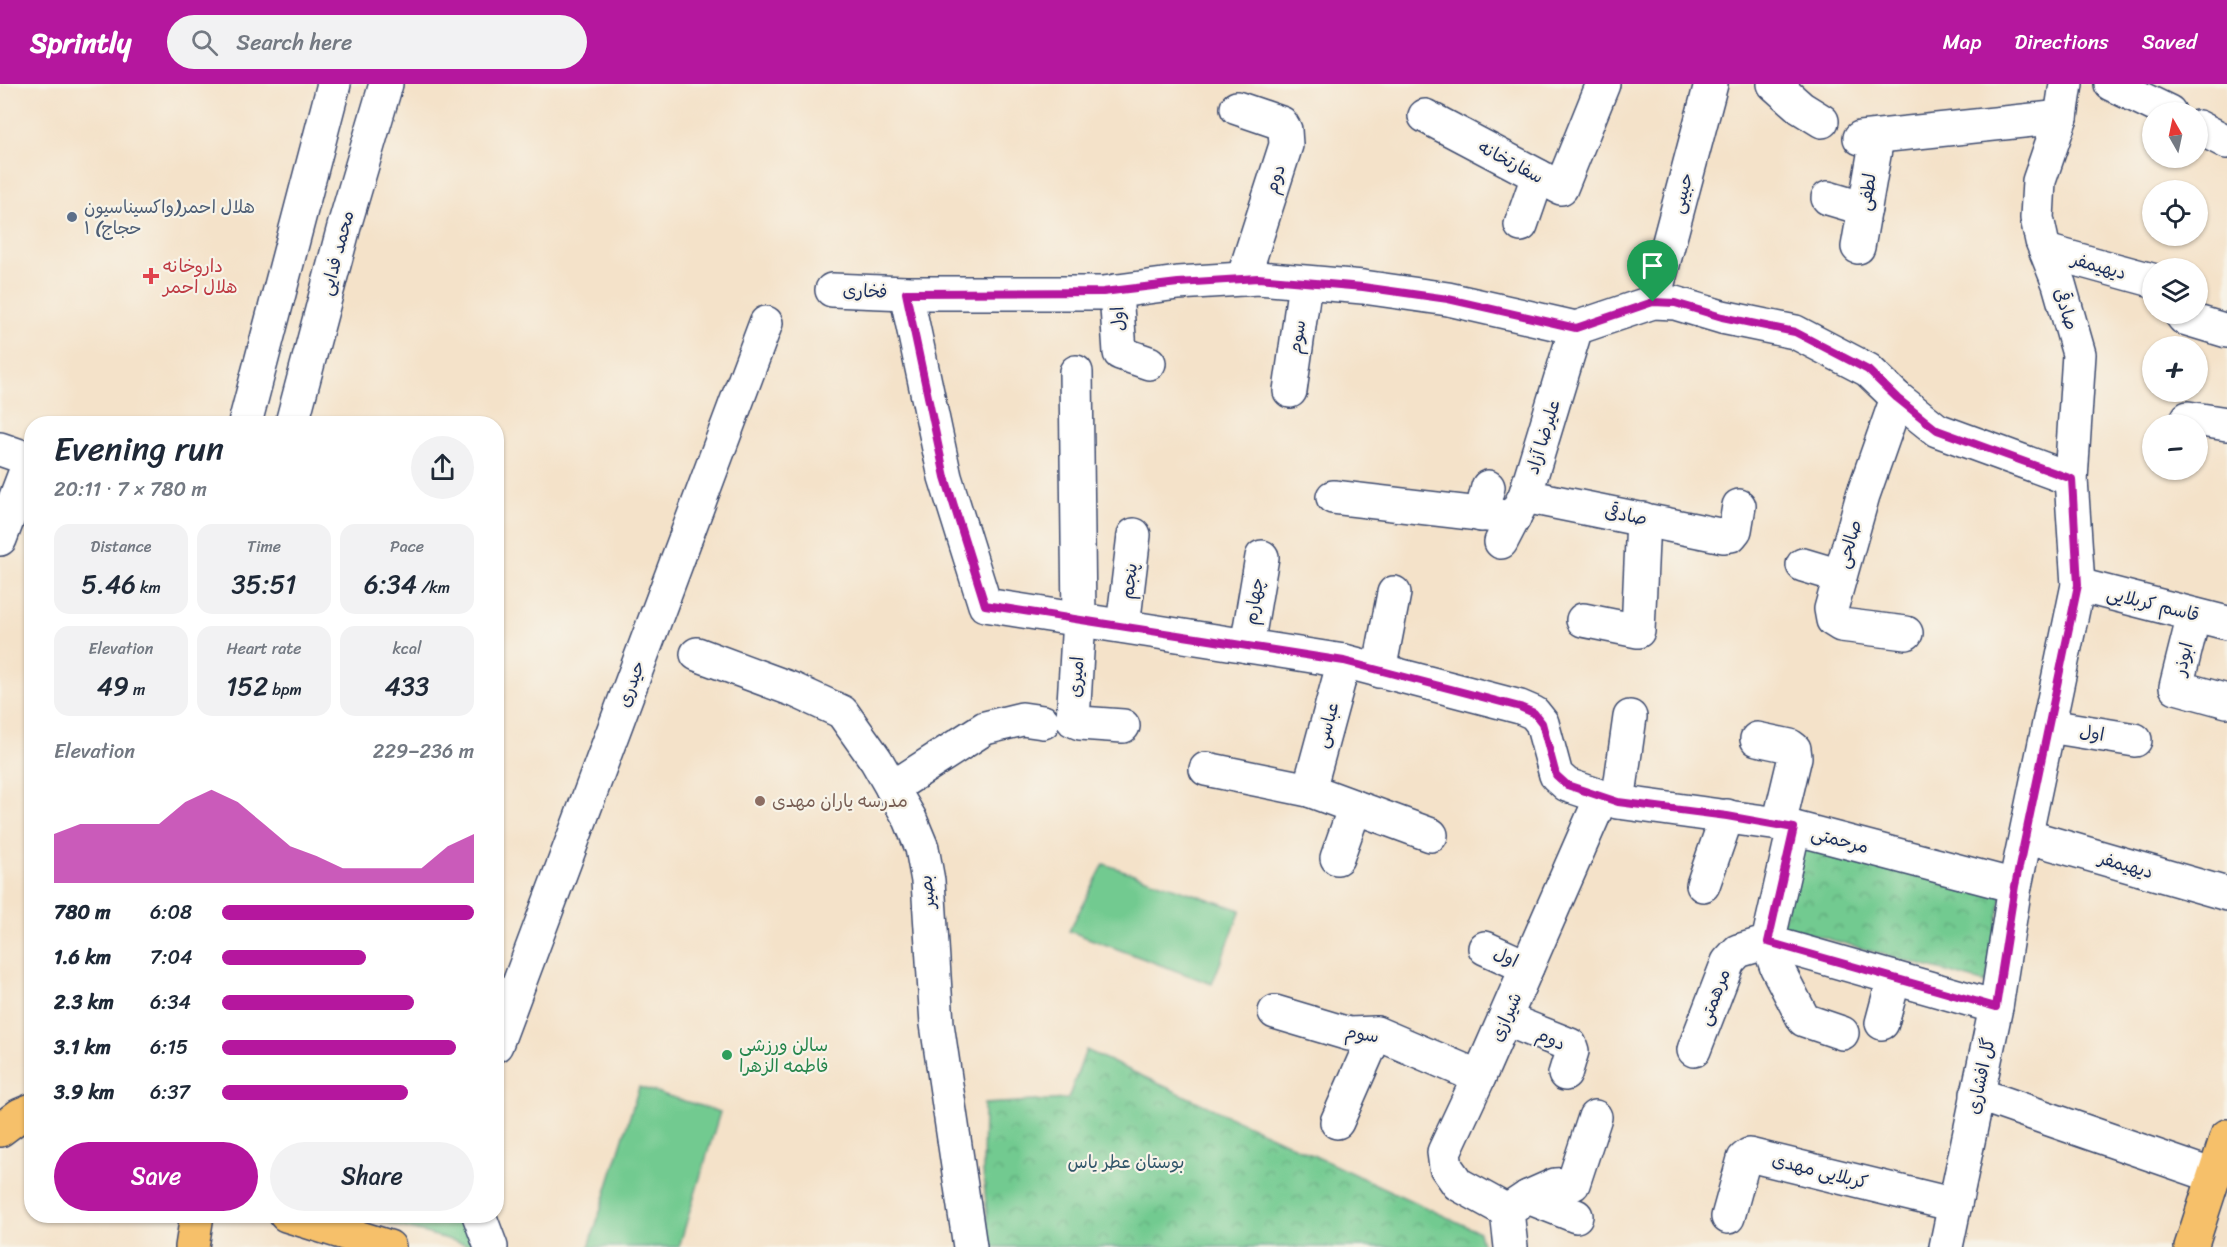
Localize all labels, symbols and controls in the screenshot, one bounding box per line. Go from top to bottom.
search box [167,15,587,69]
text: Sprintly [30,18,131,67]
text: Search here [236,23,352,62]
text: Map [1943,23,1981,61]
text: Directions [2014,23,2109,61]
text: Saved [2142,23,2197,61]
icon: search [188,26,221,59]
north arrow [2142,102,2208,168]
map controls [2142,102,2208,480]
street label: سفارتخانه [1472,131,1550,193]
street label: دوم [1255,160,1295,198]
street label: حبیبی [1661,169,1703,217]
street label: لطفی [1848,171,1886,213]
button: locate [2142,180,2208,246]
place label: هلال احمر(واکسیناسیون حجاج) ۱ [84,191,255,244]
street label: محمد فدایی [310,207,364,299]
marker: هلال احمر(واکسیناسیون حجاج) ۱ [65,210,79,224]
pin [1627,240,1678,302]
street label: دیهیمفر [2066,242,2130,289]
icon: arrive [1636,249,1669,282]
place label: داروخانه هلال احمر [161,250,238,303]
button: layers [2142,258,2208,324]
marker: داروخانه هلال احمر [144,269,158,283]
street label: فخاری [842,274,888,308]
street label: صادقی [2044,284,2088,334]
street label: اول [1101,306,1135,332]
street label: سوم [1279,318,1315,356]
button: + [2142,336,2208,402]
street label: علیرضا آزاد [1516,396,1570,478]
button: − [2142,414,2208,480]
text: Evening run [54,420,224,478]
button: share [411,436,474,499]
text: 20:11 · 7 × 780 m [54,472,207,507]
street label: صادقی [1602,495,1650,535]
street label: صالحی [1827,516,1871,572]
text: Distance [91,532,151,561]
text: Time [247,532,281,561]
text: Pace [390,532,424,561]
text: 5.46 [81,561,136,607]
text: 35:51 [231,561,297,607]
text: 6:34 [364,561,417,607]
street label: پنجم [1111,561,1147,601]
text: km [136,573,161,602]
text: /km [417,573,450,602]
street label: چهارم [1234,575,1274,627]
street label: قاسم کربلایی [2103,577,2203,631]
text: Elevation [89,634,153,663]
text: Heart rate [226,634,302,663]
text: kcal [392,634,422,663]
street label: ابوذر [2163,639,2203,681]
street label: امیری [1059,655,1093,699]
street label: حیدری [608,656,654,712]
text: 49 [97,663,129,709]
text: 152 [226,663,268,709]
text: 433 [385,663,429,709]
text: m [129,675,145,704]
text: bpm [268,675,302,704]
street label: عباسی [1306,698,1348,752]
street label: اول [2077,715,2107,751]
text: Elevation [54,734,135,769]
text: 229–236 m [373,734,474,769]
place label: مدرسه یاران مهدی [772,785,908,817]
marker: مدرسه یاران مهدی [753,794,767,808]
street label: مرحمتی [1808,817,1872,863]
street label: دیهیمفر [2093,841,2157,888]
street label: بصیر [909,873,945,913]
text: 780 m [54,895,111,930]
text: 6:08 [150,895,192,930]
street label: اول [1488,937,1524,977]
text: 1.6 km [54,940,111,975]
text: 7:04 [150,940,193,975]
street label: مرهمتی [1688,964,1740,1030]
text: 2.3 km [54,985,114,1020]
text: 6:34 [150,985,191,1020]
street label: شیرازی [1481,987,1531,1047]
street label: سوم [1343,1016,1381,1052]
street label: دوم [1531,1018,1571,1060]
place label: سالن ورزشی فاطمه الزهرا [739,1029,829,1082]
text: 3.1 km [54,1030,111,1065]
text: 6:15 [150,1030,188,1065]
street label: گل افشاری [1957,1034,2005,1117]
marker: سالن ورزشی فاطمه الزهرا [720,1048,734,1062]
text: 3.9 km [54,1075,114,1110]
text: 6:37 [150,1075,190,1110]
button: Save [54,1142,258,1211]
button: Share [270,1142,474,1211]
street label: کربلایی مهدی [1769,1144,1872,1198]
park label: بوستان عطر یاس [1068,1146,1184,1178]

